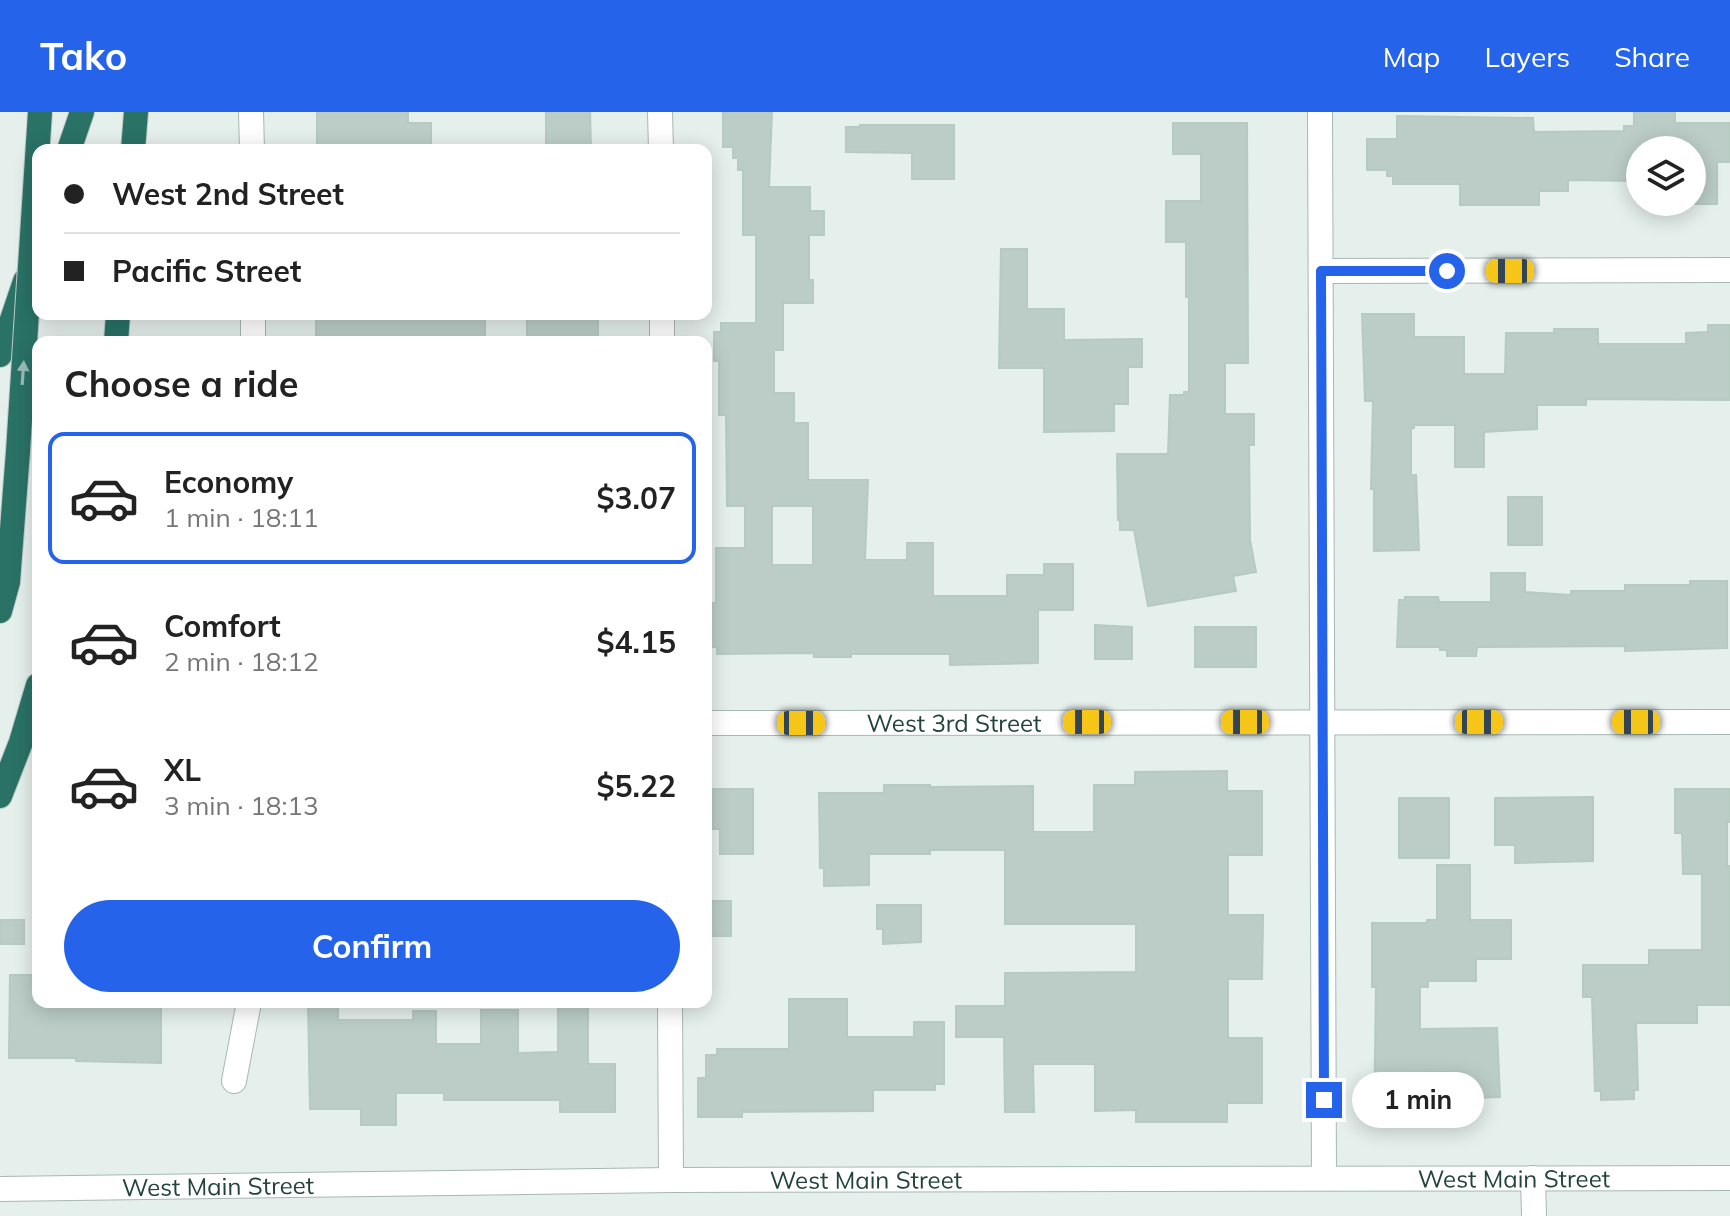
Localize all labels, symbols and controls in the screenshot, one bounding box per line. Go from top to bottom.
text: Tako [40,32,127,80]
text: Map [1383,39,1440,74]
text: Layers [1484,39,1570,74]
text: Share [1614,39,1690,74]
map controls [1626,136,1706,216]
button: layers [1626,136,1706,216]
text: West 2nd Street [112,175,344,213]
text: Pacific Street [112,252,301,290]
route start [1429,253,1465,289]
car [1486,259,1534,283]
one-way arrow [17,360,30,385]
text: Choose a ride [64,361,298,406]
icon: car [68,462,140,534]
text: Economy [164,463,293,501]
text: $3.07 [597,479,676,517]
text: 1 min · 18:11 [164,501,319,534]
icon: car [68,606,140,678]
text: Comfort [164,607,281,645]
text: $4.15 [597,623,676,661]
text: 2 min · 18:12 [164,645,319,678]
street label: West 3rd Street [867,708,1041,738]
car [1063,710,1111,734]
car [1221,710,1269,734]
car [1455,710,1503,734]
car [1612,710,1660,734]
car [777,711,825,735]
icon: car [68,750,140,822]
text: XL [164,751,201,789]
text: $5.22 [597,767,676,805]
text: 3 min · 18:13 [164,789,319,822]
button: Confirm [64,900,680,992]
callout: 1 min [1352,1072,1484,1128]
route end [1306,1082,1342,1118]
text: 1 min [1384,1083,1452,1116]
street label: West Main Street [1418,1163,1610,1194]
street label: West Main Street [770,1164,962,1195]
street label: West Main Street [122,1170,314,1202]

